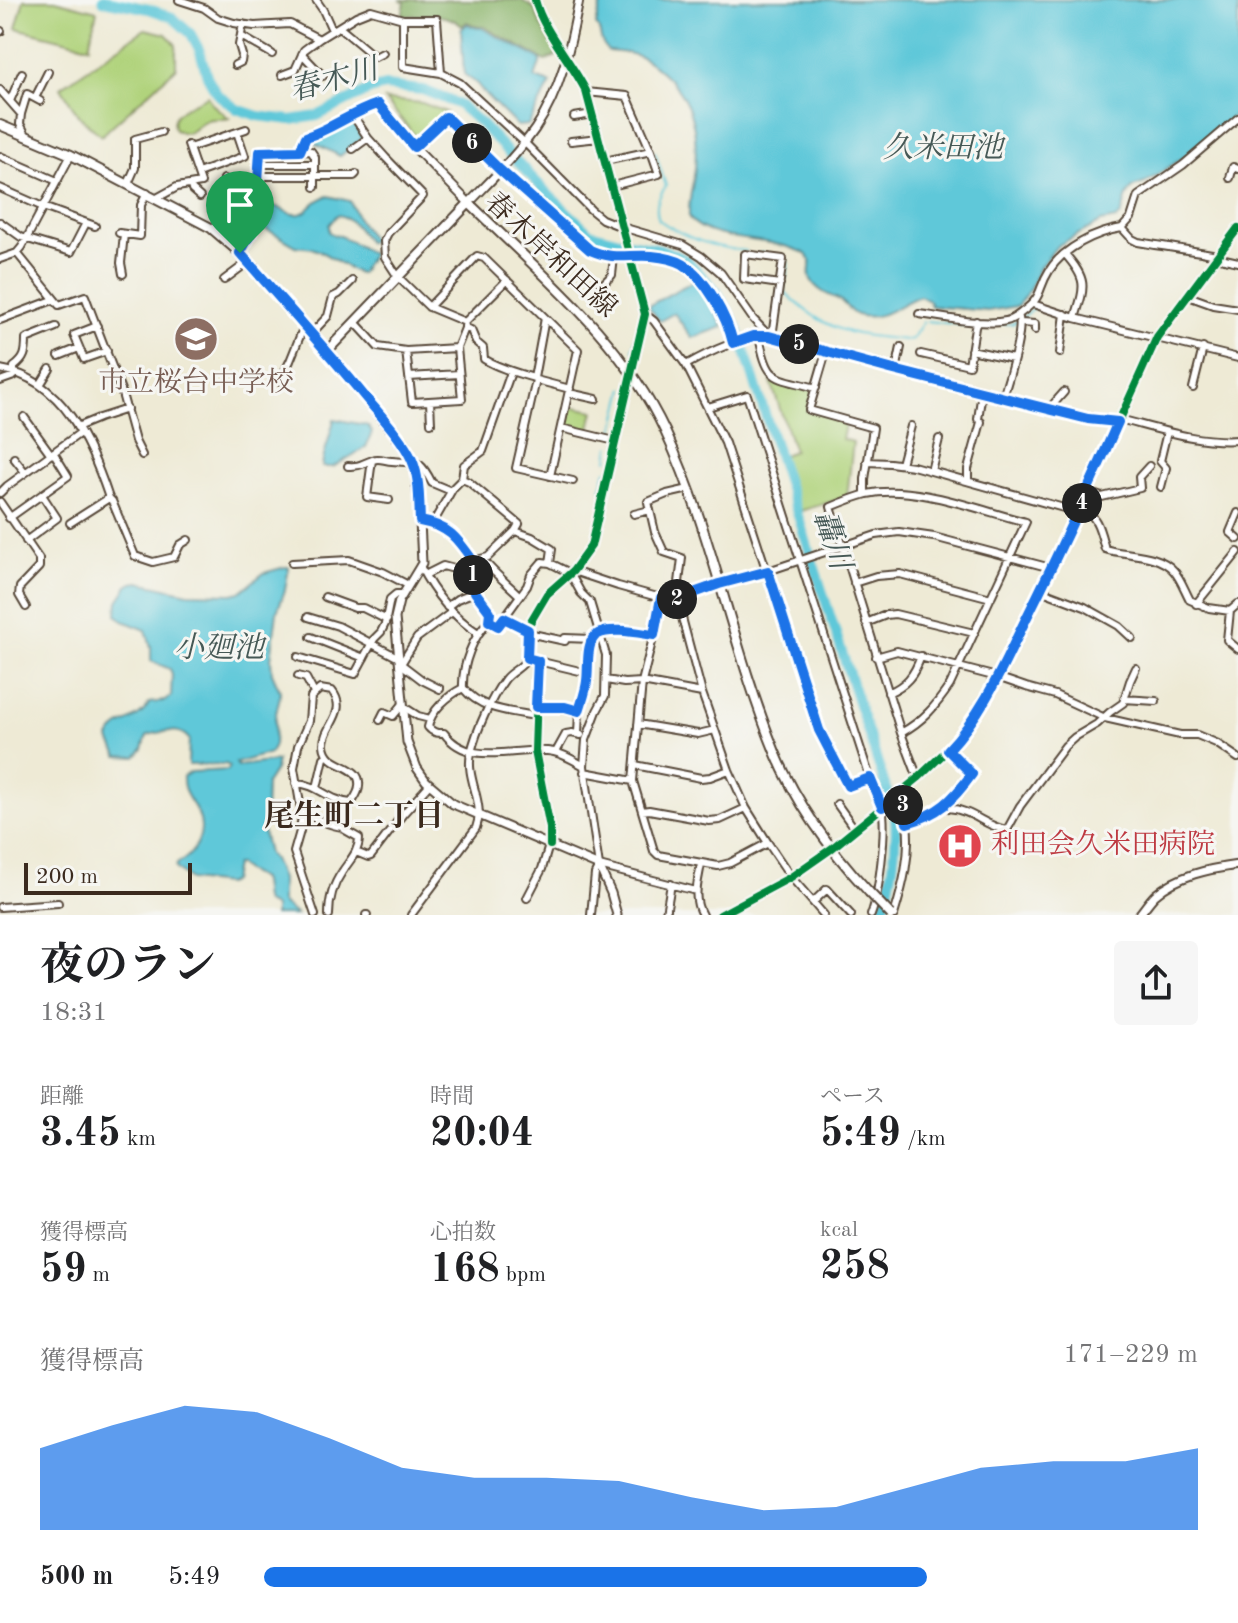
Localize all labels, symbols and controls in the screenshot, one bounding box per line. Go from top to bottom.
water label: 春木川 [286,51,384,107]
pin: 6 [452,123,492,163]
water label: 久米田池 [883,131,1006,164]
text: 6 [466,132,478,154]
pin [206,171,274,253]
icon: arrive [218,183,262,227]
street label: 春木岸和田線 [479,186,623,324]
school or university icon: 市立桜台中学校 [172,315,220,363]
pin: 5 [779,324,819,364]
text: 5 [793,333,805,355]
place label: 市立桜台中学校 [98,367,294,398]
pin: 4 [1062,483,1102,523]
text: 4 [1076,492,1088,514]
water label: 轟川 [807,506,858,576]
pin: 1 [453,555,493,595]
text: 1 [467,564,479,586]
pin: 2 [657,579,697,619]
text: 2 [671,588,683,610]
water label: 小廻池 [174,632,267,664]
pin: 3 [883,785,923,825]
text: 3 [897,794,909,816]
district label: 尾生町二丁目 [264,799,444,832]
hospital icon: 利田会久米田病院 [936,822,984,870]
place label: 利田会久米田病院 [991,829,1215,860]
scale bar [24,859,192,895]
text: 200 m [36,866,98,888]
button: share [1114,941,1198,1025]
text: 夜のラン [40,945,216,989]
text: 18:31 [40,1000,108,1026]
text: 距離 [40,1086,84,1108]
text: 時間 [430,1086,474,1108]
text: ペース [820,1086,885,1108]
text: 3.45 [40,1115,121,1155]
text: 20:04 [430,1115,534,1155]
text: 5:49 [820,1115,901,1155]
text: km [121,1128,156,1150]
text: /km [901,1128,946,1150]
text: kcal [820,1219,858,1241]
text: 獲得標高 [40,1222,128,1244]
text: 心拍数 [430,1222,496,1244]
text: 258 [820,1248,890,1288]
text: 59 [40,1251,86,1291]
text: 168 [430,1251,500,1291]
text: m [86,1264,110,1286]
text: bpm [500,1264,546,1286]
text: 171–229 m [1063,1342,1198,1368]
text: 獲得標高 [40,1349,144,1375]
text: 500 m [40,1564,113,1590]
text: 5:49 [168,1564,221,1590]

